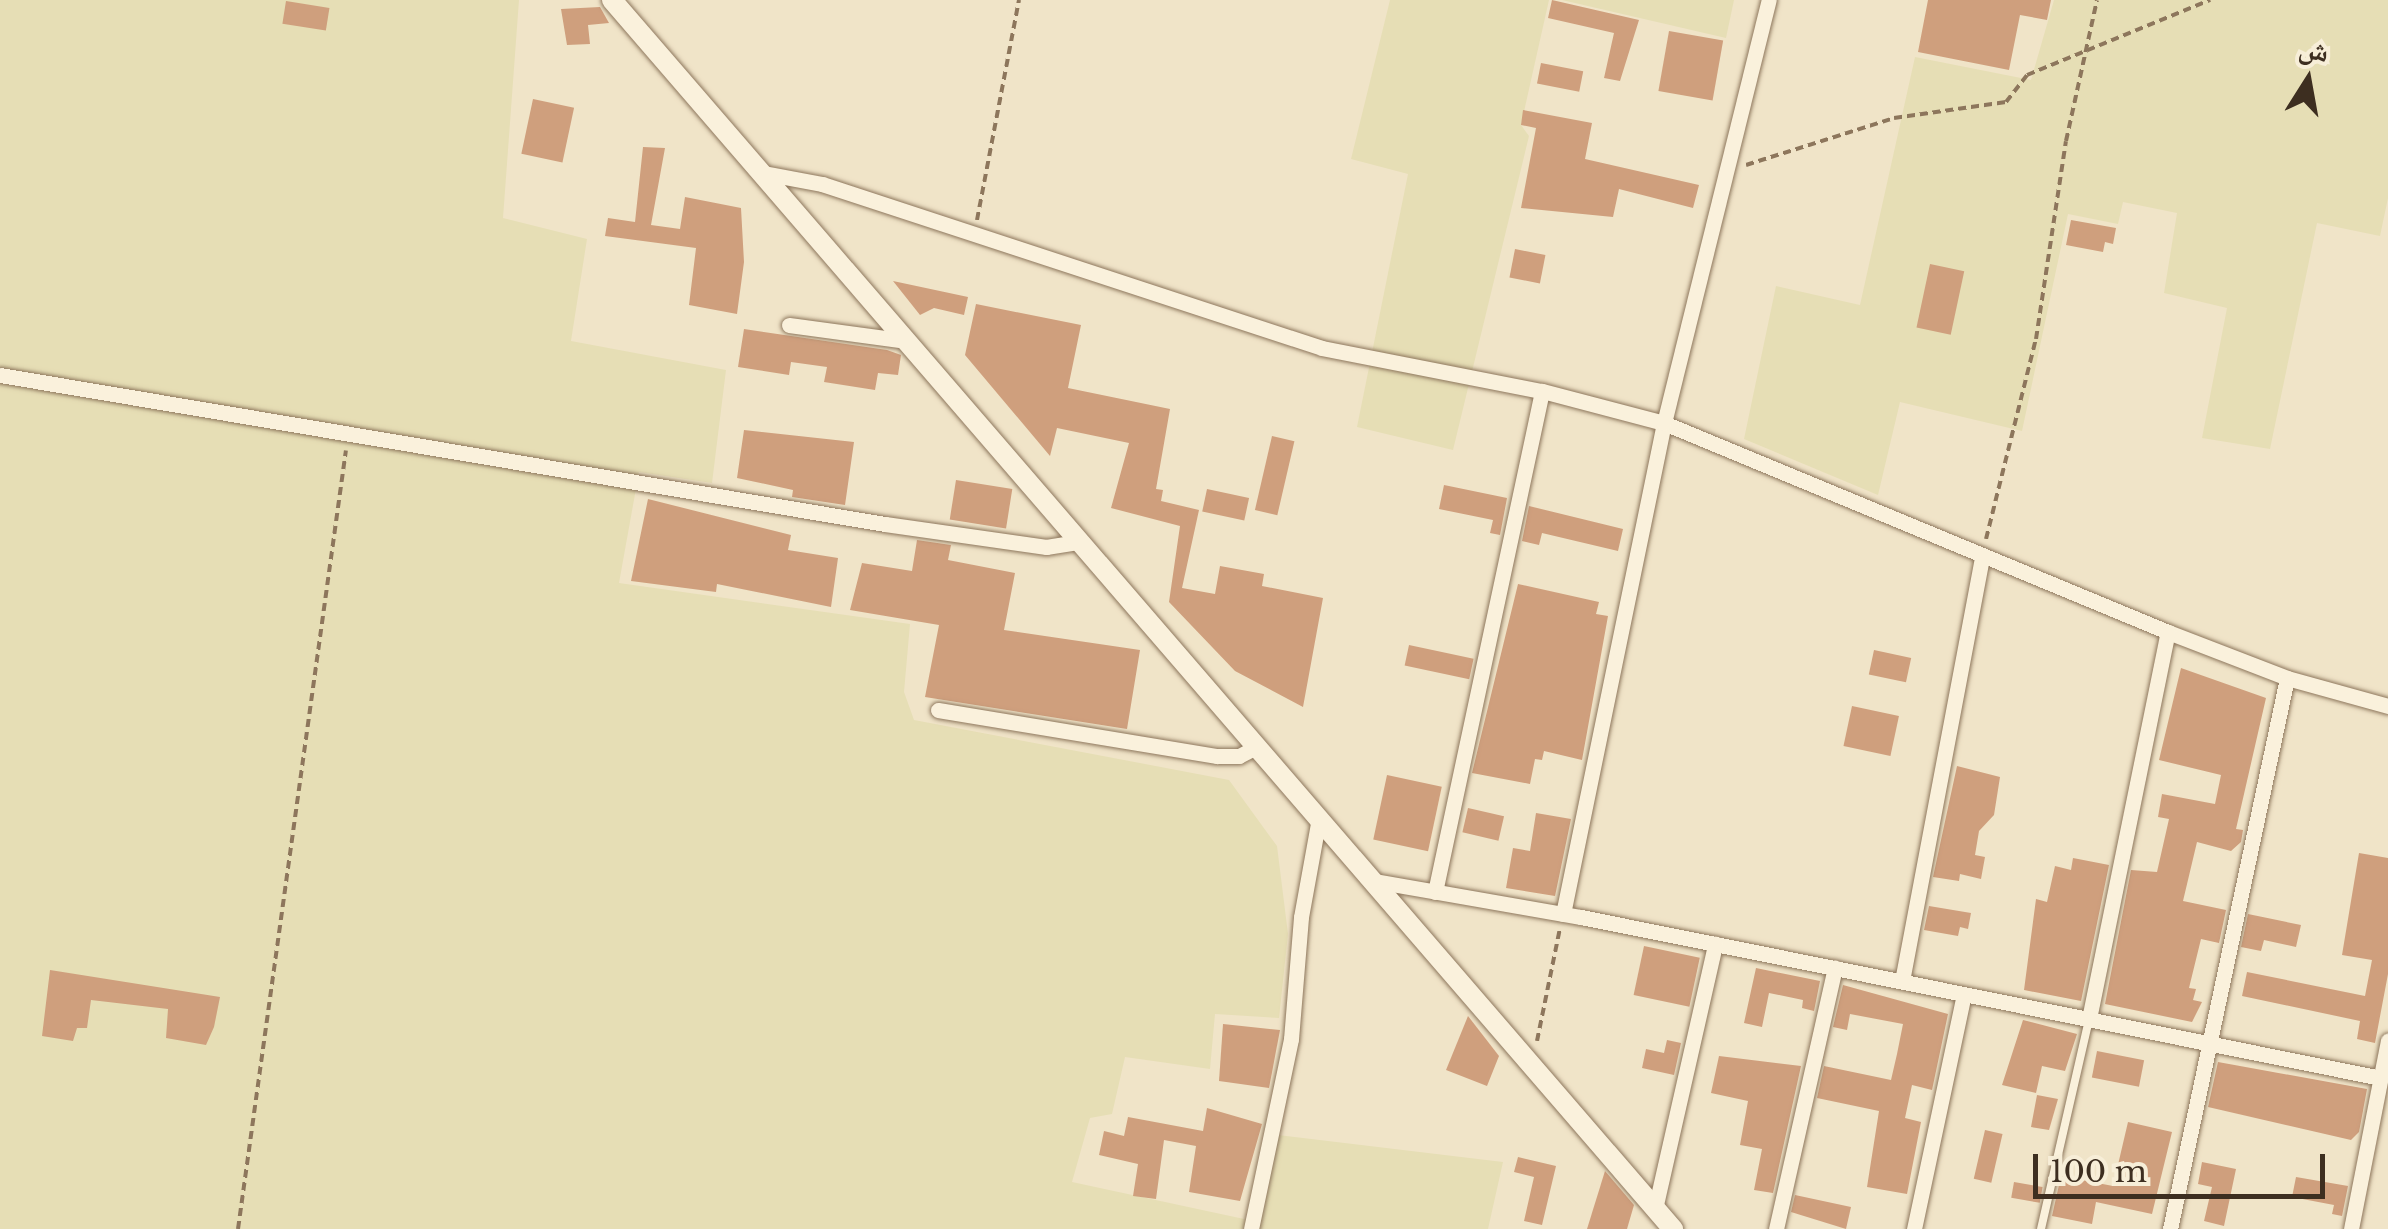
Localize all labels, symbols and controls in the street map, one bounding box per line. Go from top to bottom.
north arrow [2258,30,2358,130]
text: ش [2296,30,2332,70]
scale bar [2038,1134,2330,1196]
text: 100 m [2050,1153,2147,1190]

